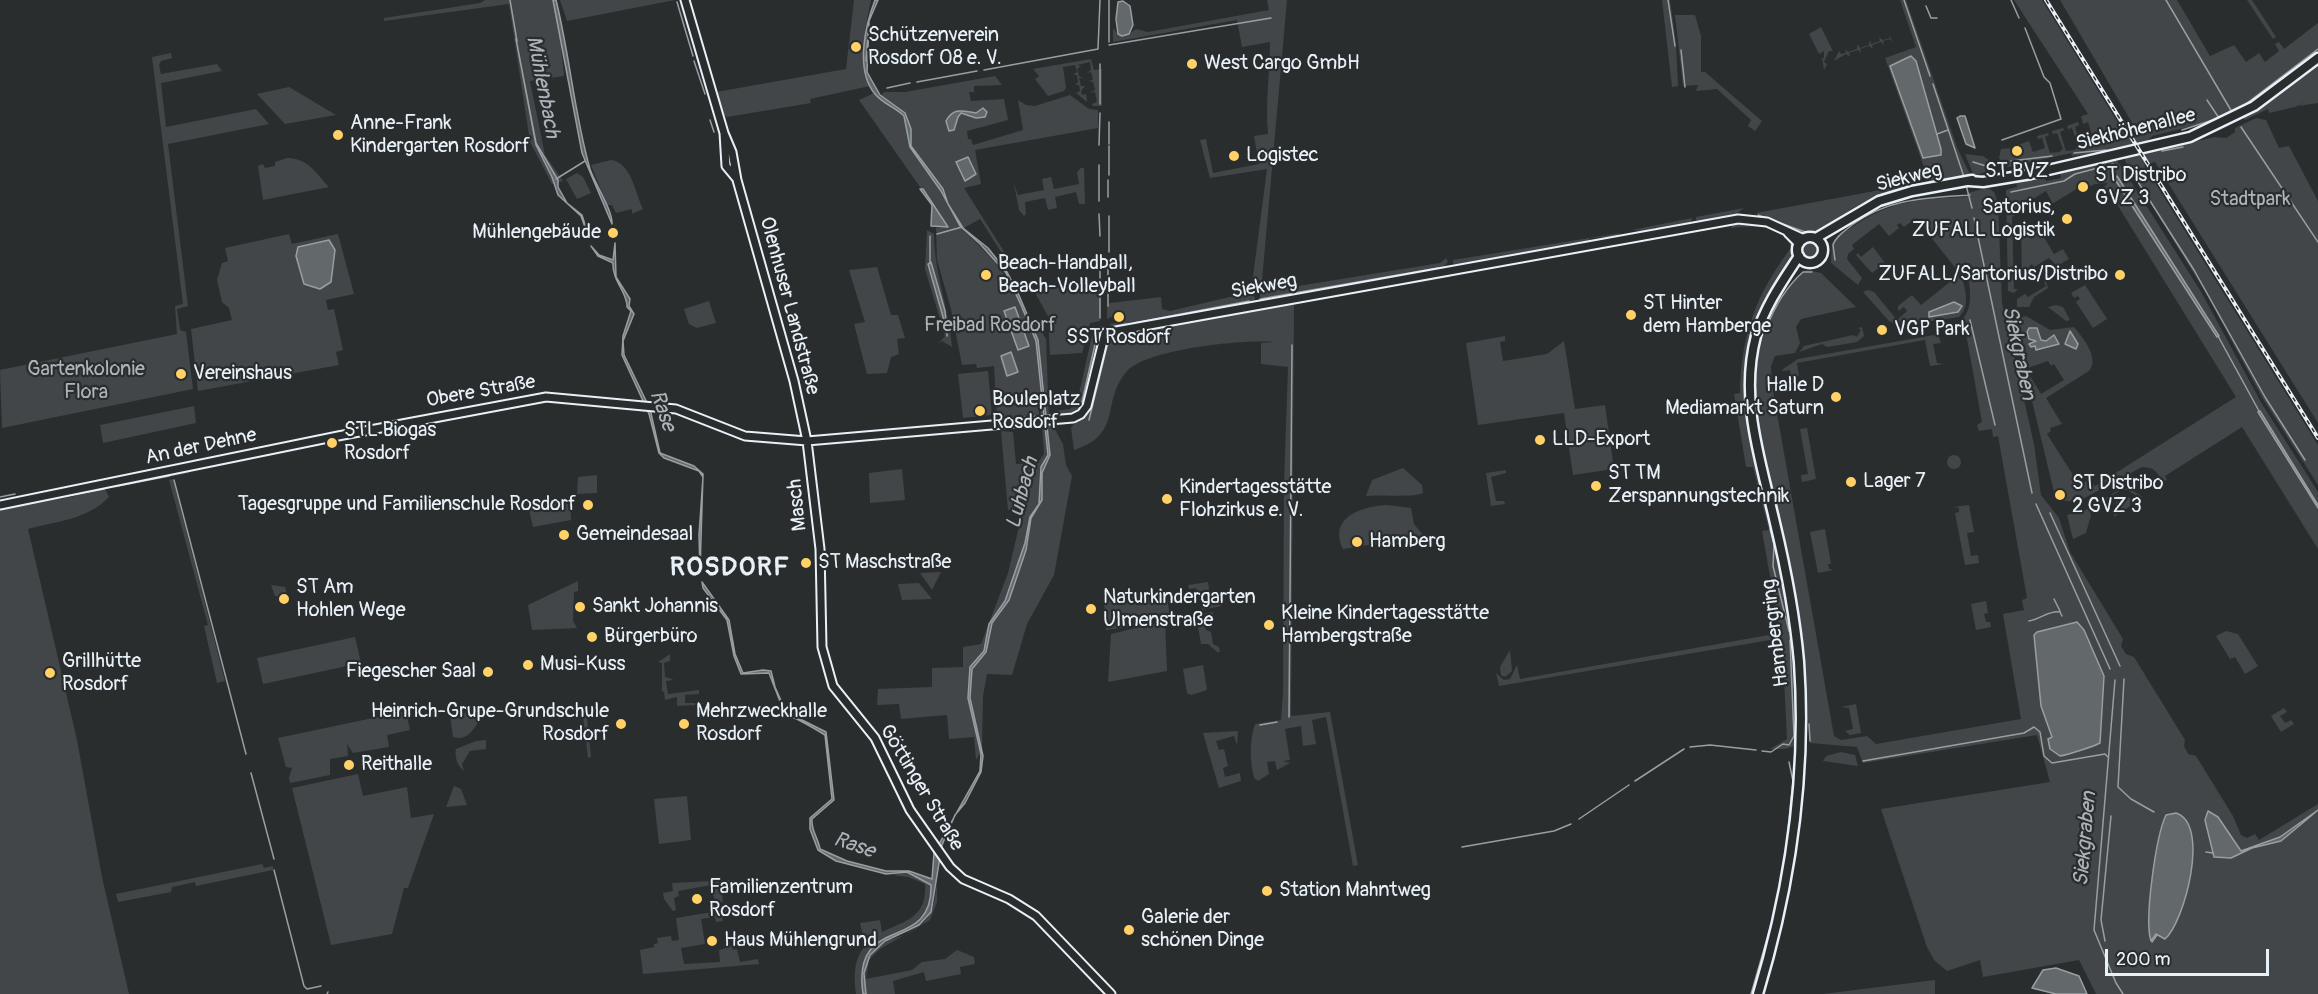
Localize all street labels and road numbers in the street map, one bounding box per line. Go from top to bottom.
street label: Siekhöhenallee [2074,104,2198,156]
street label: Siekweg [1874,158,1944,198]
street label: Olenhuser Landstraße [754,214,824,398]
street label: Siekweg [1229,269,1299,305]
street label: Obere Straße [425,371,537,413]
street label: An der Dehne [143,424,259,470]
street label: Masch [783,478,813,532]
street label: Hambergring [1757,578,1795,688]
street label: Göttinger Straße [874,720,968,856]

